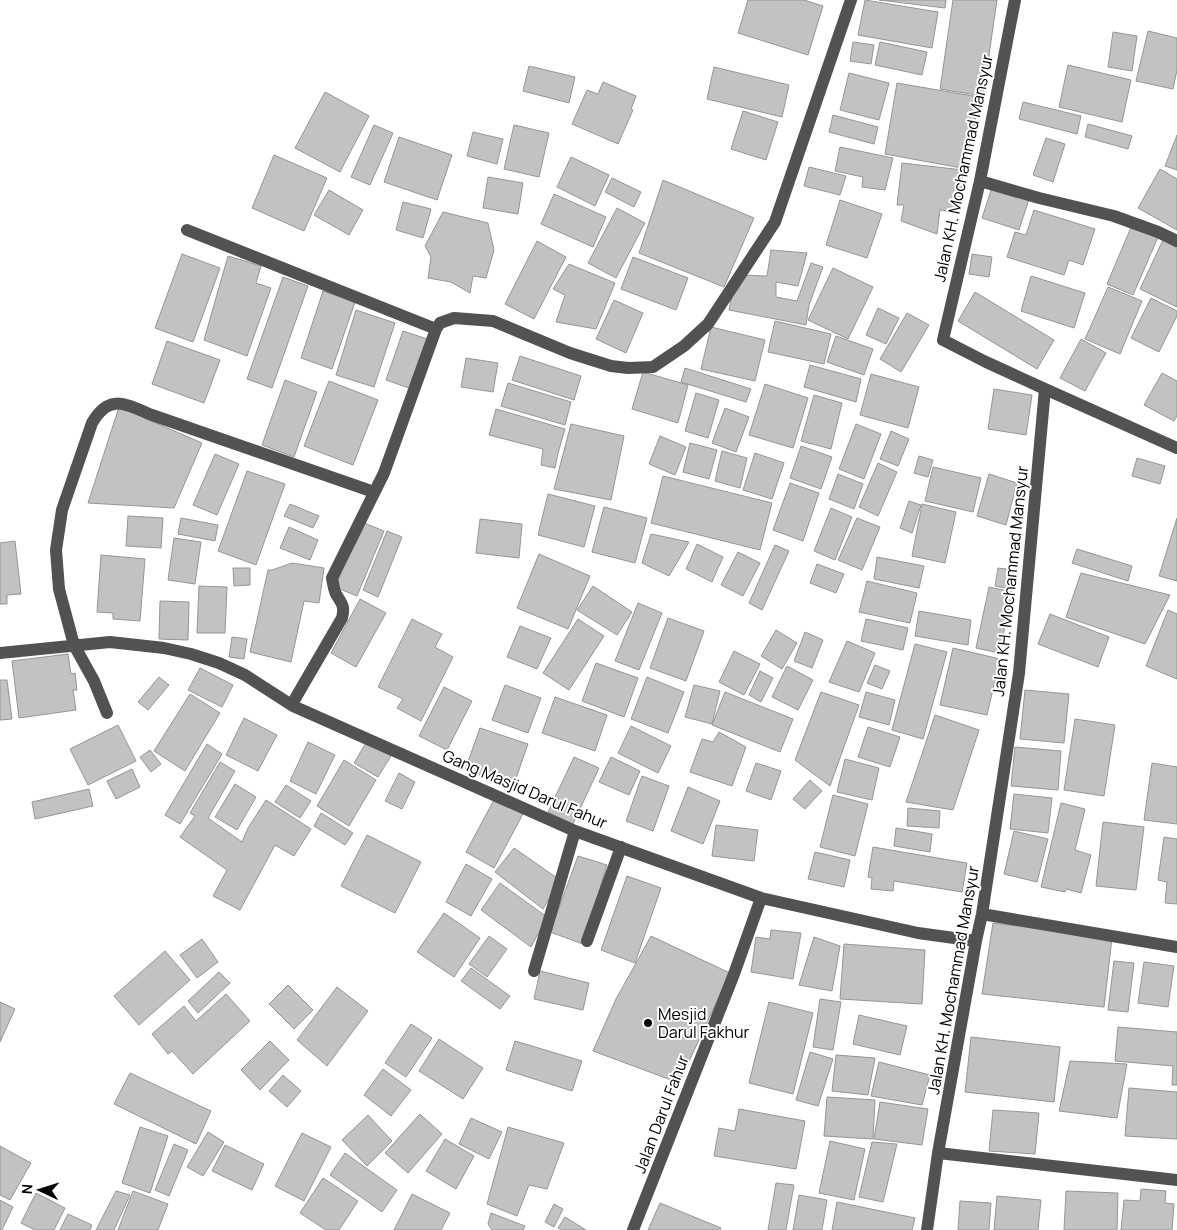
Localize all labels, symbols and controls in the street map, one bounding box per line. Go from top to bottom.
street label: Jalan KH. Mochammad Mansyur [928,52,998,284]
street label: Jalan KH. Mochammad Mansyur [987,464,1033,697]
street label: Gang Masjid Darul Fahur [439,744,611,834]
street label: Jalan KH. Mochammad Mansyur [922,864,984,1096]
place label: Mesjid Darul Fakhur [658,1003,749,1043]
marker: Mesjid Darul Fakhur [642,1017,654,1029]
street label: Jalan Darul Fahur [628,1052,694,1176]
north arrow [15,1165,65,1215]
text: N [17,1183,36,1195]

